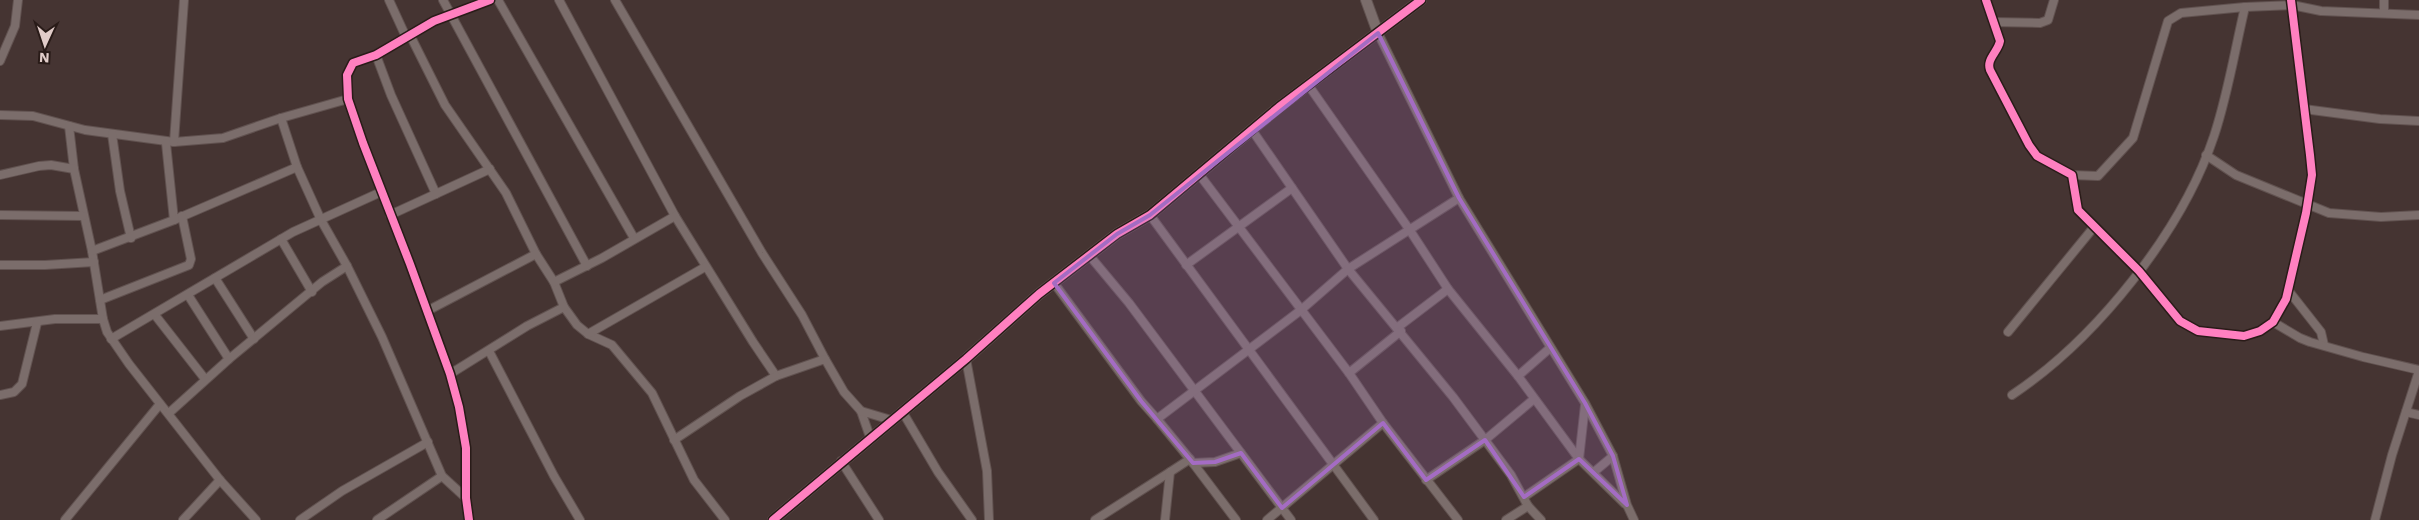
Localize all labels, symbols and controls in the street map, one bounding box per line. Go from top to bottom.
north arrow [20,20,70,70]
text: N [39,50,50,66]

